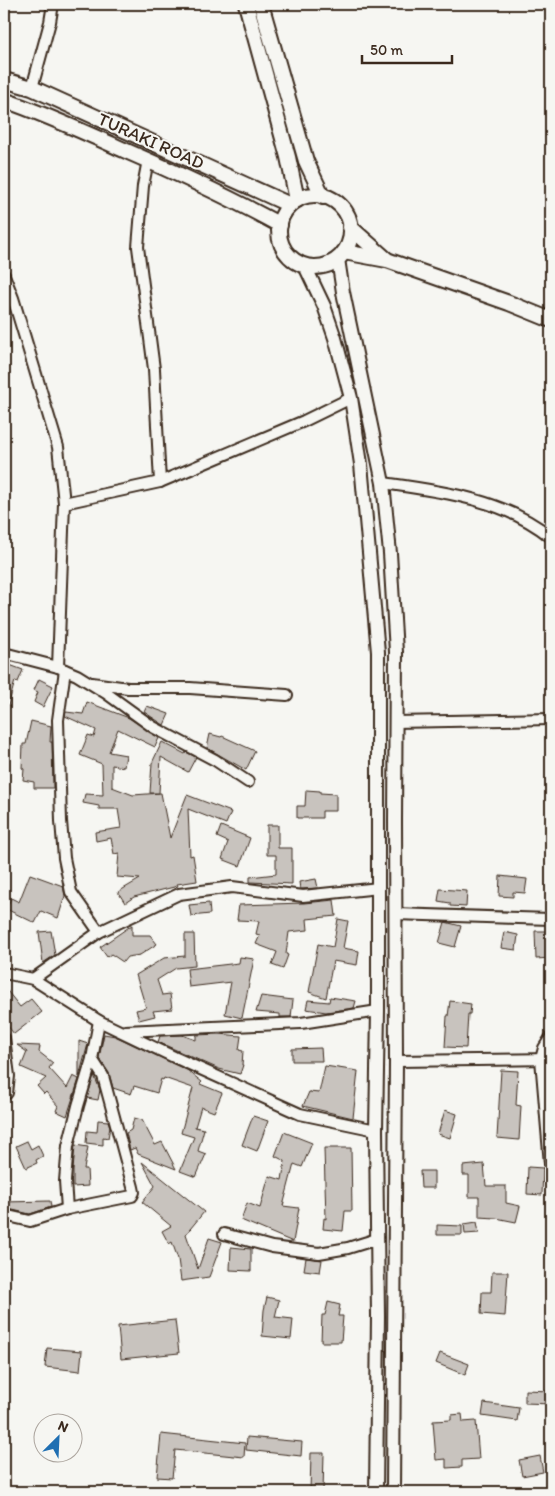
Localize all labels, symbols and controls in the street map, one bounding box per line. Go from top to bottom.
scale bar [362,32,452,64]
text: 50 m [370,41,403,59]
street label: TURAKI ROAD [95,108,207,174]
north arrow [32,1414,82,1464]
text: N [55,1417,71,1436]

